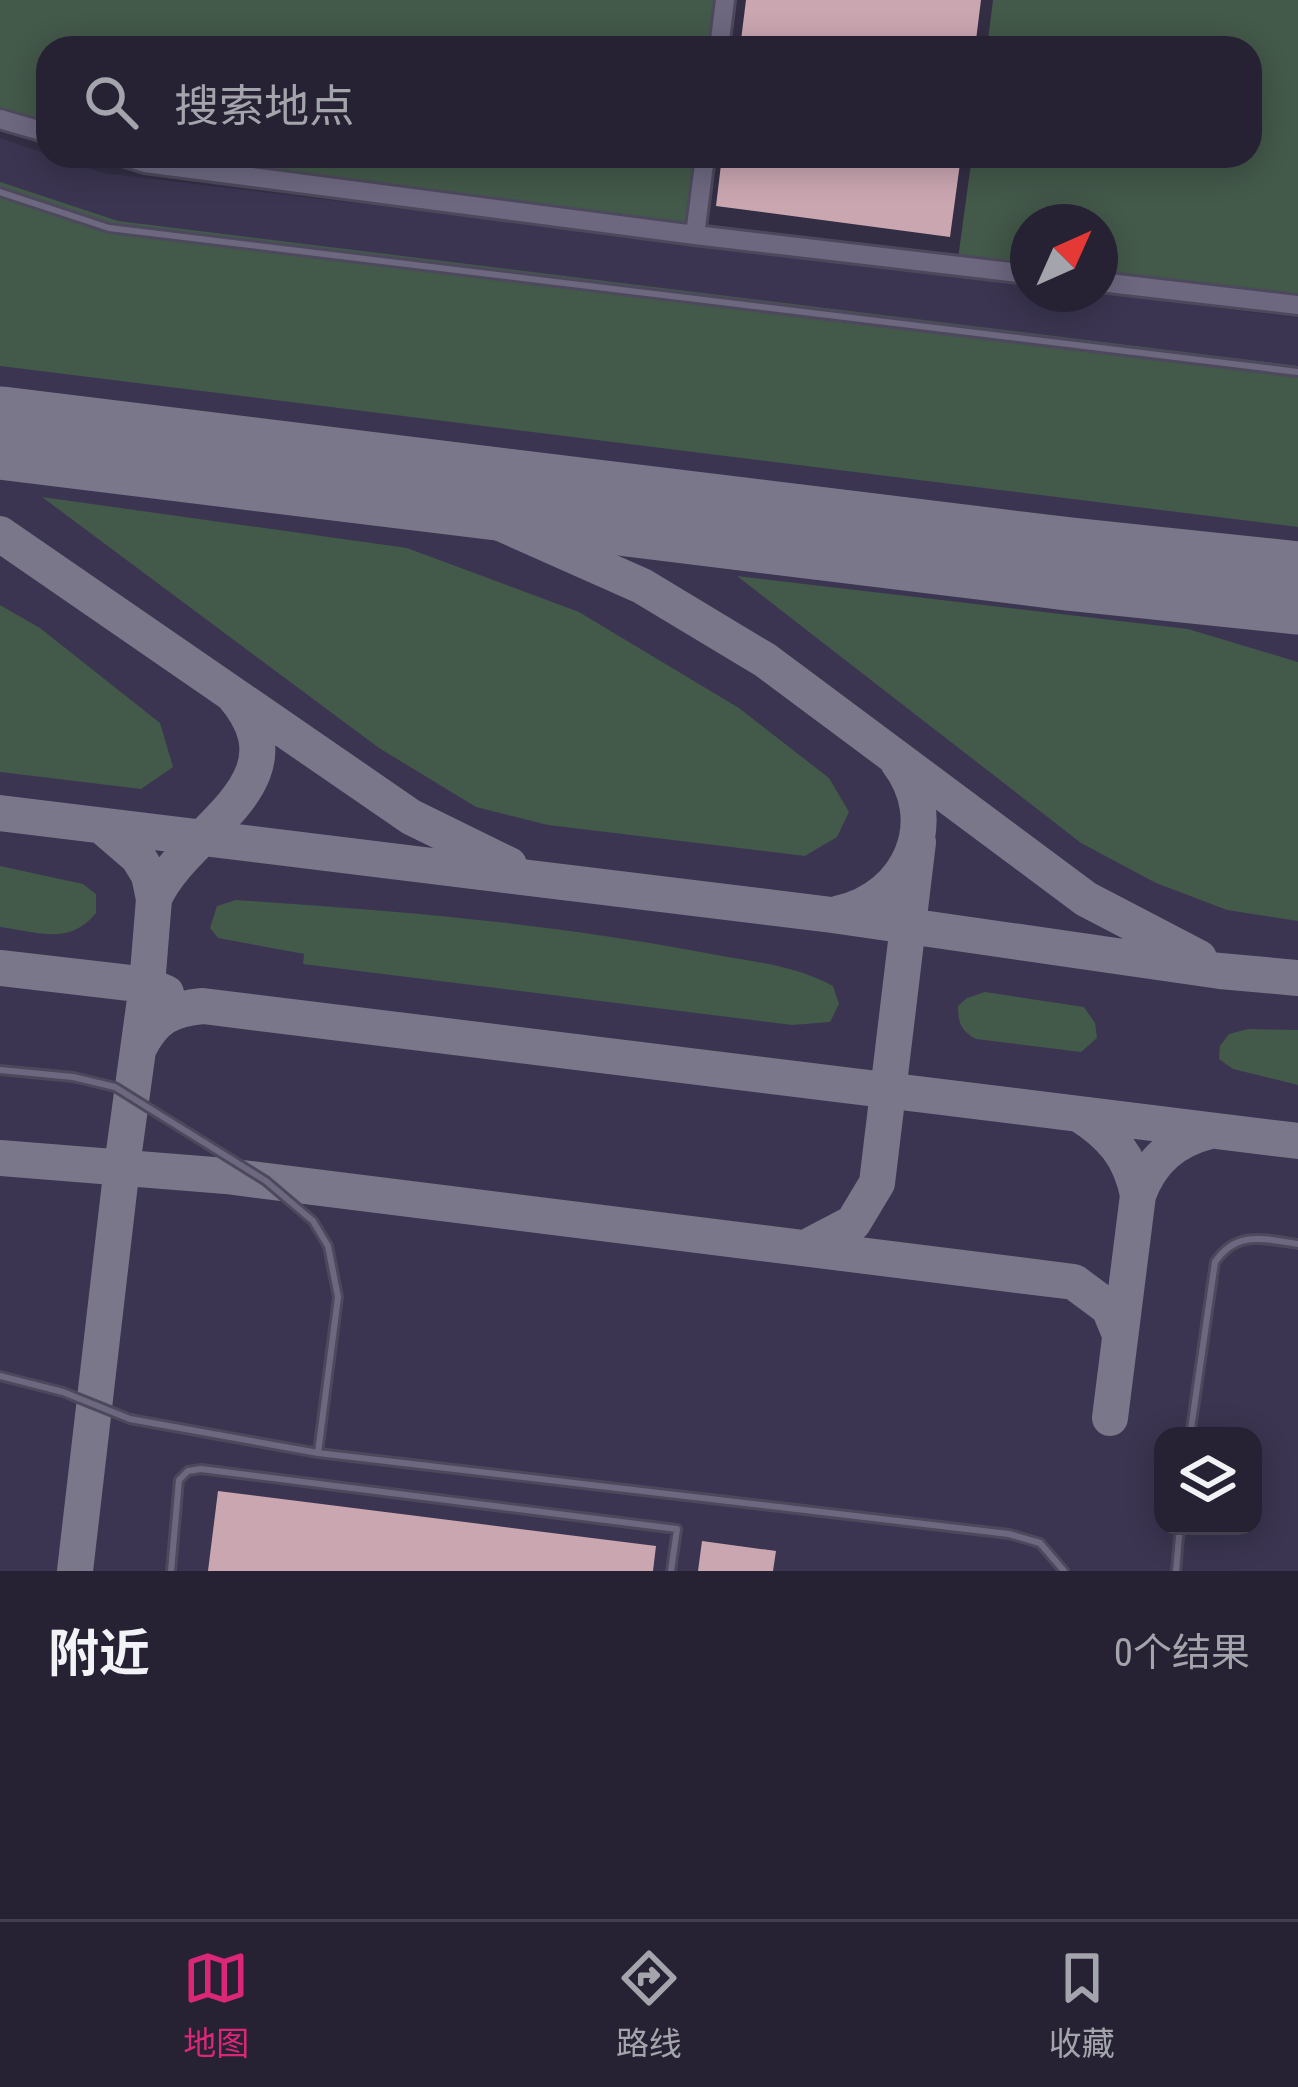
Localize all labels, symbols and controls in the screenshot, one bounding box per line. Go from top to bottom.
search box [36,36,1262,168]
icon: search [78,69,144,135]
text: 搜索地点 [174,80,354,133]
north arrow [1010,204,1118,312]
map controls [1154,1427,1262,1535]
button: layers [1154,1427,1262,1535]
text: 附近 [48,1624,150,1683]
text: 0个结果 [1114,1630,1250,1676]
tab: 地图 [183,1945,249,2065]
tab: 路线 [616,1945,682,2065]
tab: 收藏 [1049,1945,1115,2065]

